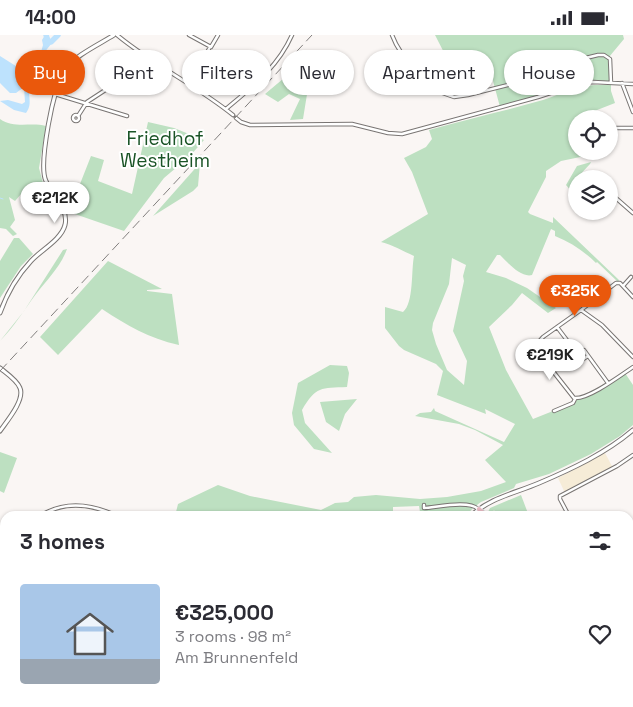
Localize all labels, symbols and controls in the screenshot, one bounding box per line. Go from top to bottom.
text: 14:00 [25,5,76,30]
chip: Buy [15,50,85,95]
chip: Rent [95,50,172,95]
chip: Filters [182,50,271,95]
chip: New [281,50,354,95]
chip: Apartment [364,50,494,95]
chip: House [504,50,594,95]
map controls [568,110,618,220]
button: locate [568,110,618,160]
park label: Friedhof Westheim [120,126,210,173]
button: layers [568,170,618,220]
pin: €212K [20,181,90,224]
text: €212K [31,187,79,208]
pin: €325K [540,275,610,317]
text: €325K [550,280,600,301]
pin: €219K [515,339,585,381]
text: €219K [526,344,574,365]
icon: filters [586,527,614,555]
text: 3 homes [20,528,105,555]
text: €325,000 [175,599,274,626]
icon: home [60,604,120,664]
icon: heart [586,620,614,648]
text: 3 rooms · 98 m² [175,626,291,647]
text: Am Brunnenfeld [175,647,298,668]

